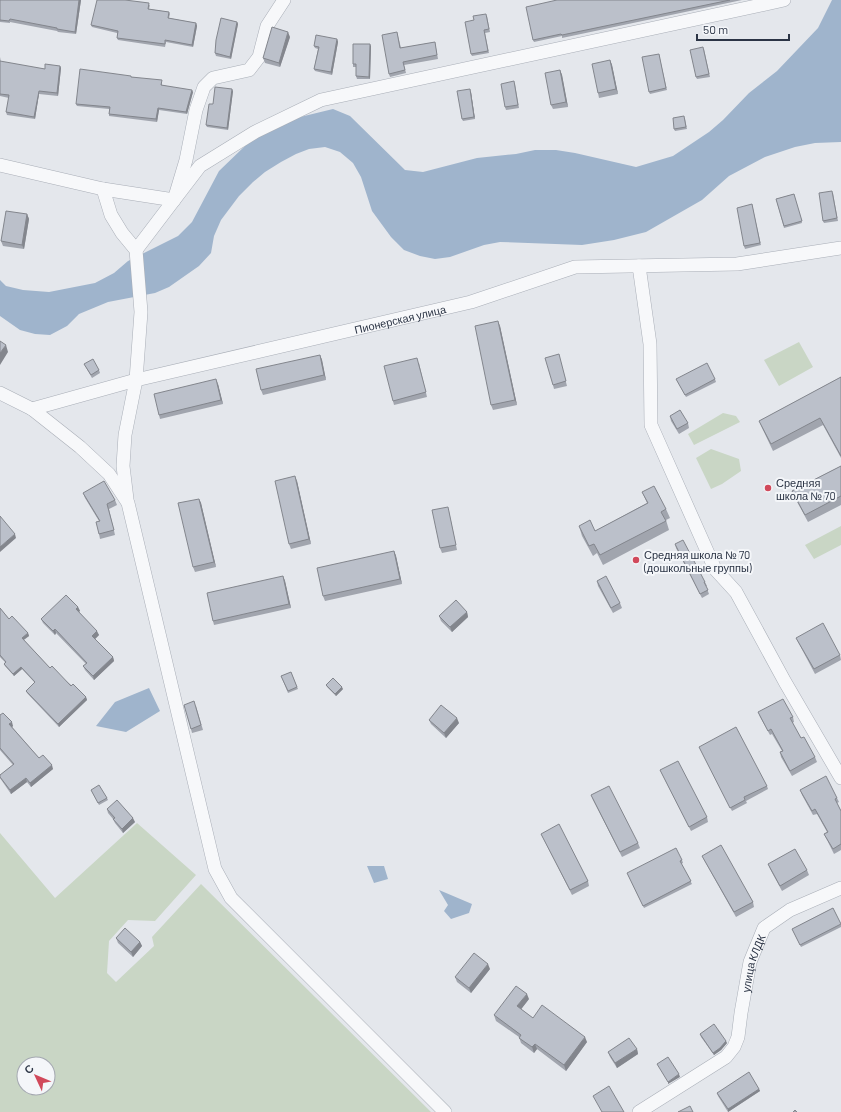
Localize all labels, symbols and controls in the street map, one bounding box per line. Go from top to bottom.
scale bar [697,16,789,42]
text: 50 m [703,22,728,36]
street label: Пионерская улица [353,301,448,335]
place label: Средняя школа № 70 [776,476,836,502]
marker: Средняя школа № 70 [763,483,773,493]
place label: Средняя школа № 70 (дошкольные группы) [643,548,752,574]
marker: Средняя школа № 70 (дошкольные группы) [631,555,641,565]
street label: улица КЛДК [738,932,767,993]
north arrow [16,1056,56,1096]
text: С [21,1061,36,1076]

